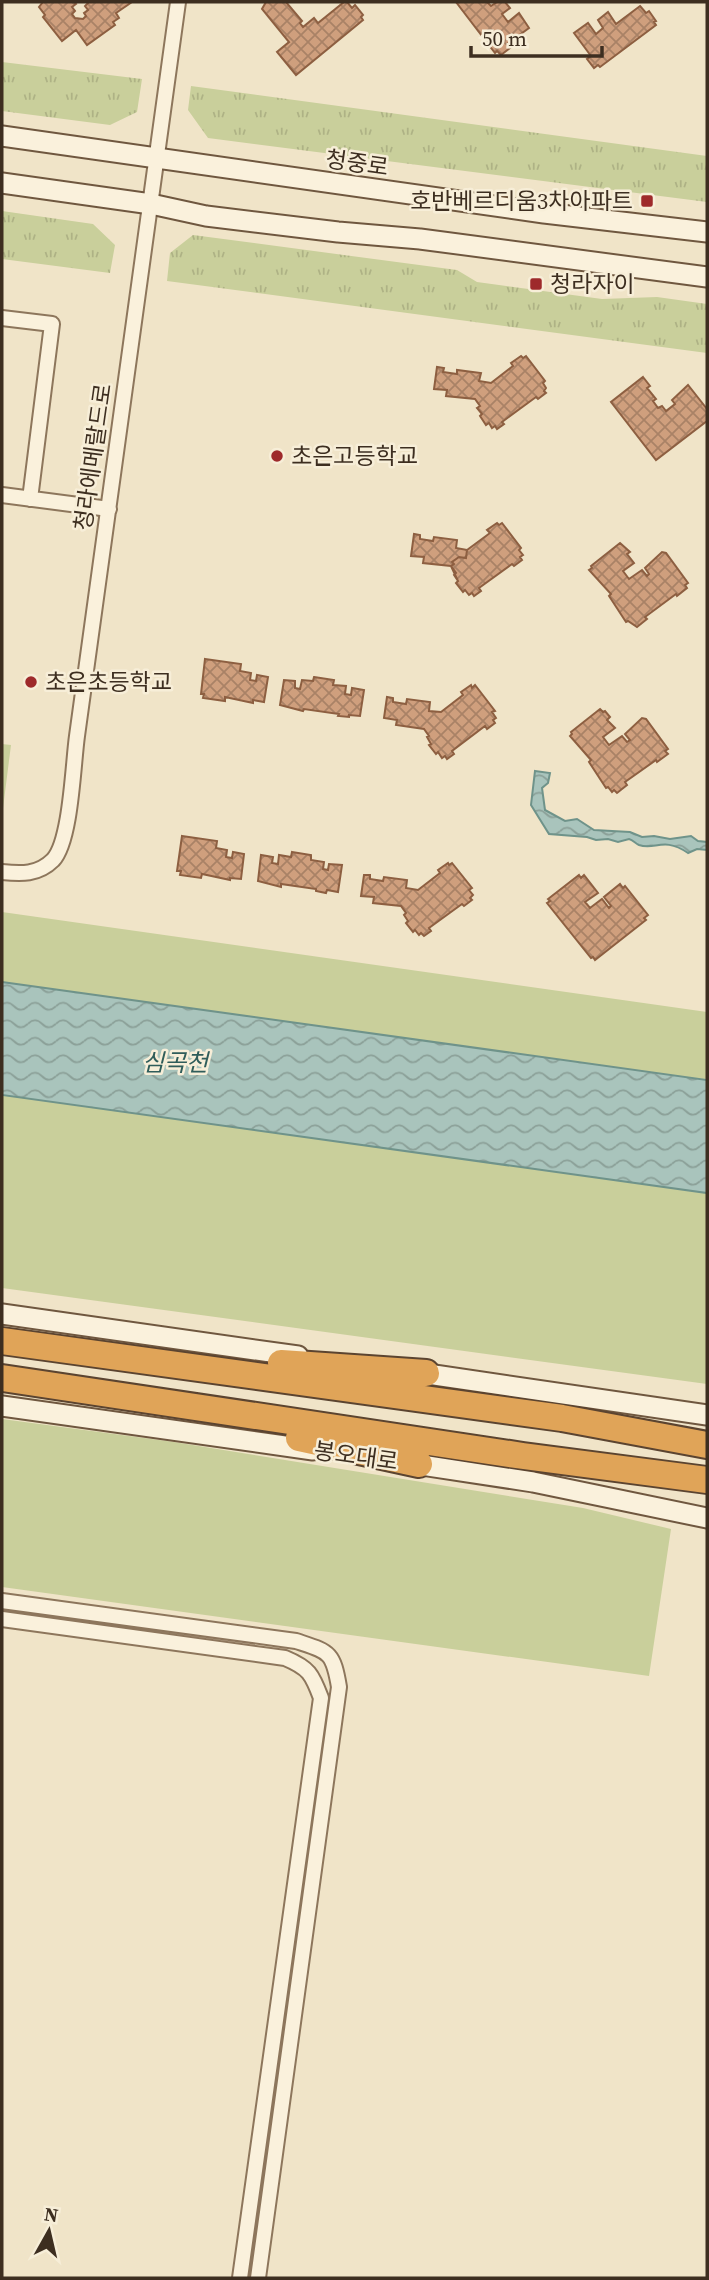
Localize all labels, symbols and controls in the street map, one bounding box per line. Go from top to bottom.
scale bar [471,14,602,58]
text: 50 m [482,24,527,53]
street label: 청중로 [323,143,391,183]
place label: 호반베르디움3차아파트 [410,185,633,217]
marker: 호반베르디움3차아파트 [639,193,655,209]
place label: 청라자이 [550,268,635,300]
marker: 청라자이 [528,276,544,292]
street label: 청라에메랄드로 [67,381,119,533]
place label: 초은고등학교 [291,440,418,472]
marker: 초은고등학교 [269,448,285,464]
place label: 초은초등학교 [45,666,172,698]
marker: 초은초등학교 [23,674,39,690]
water label: 심곡천 [142,1046,211,1079]
street label: 봉오대로 [312,1434,400,1478]
north arrow [14,2196,84,2266]
text: N [43,2200,60,2228]

